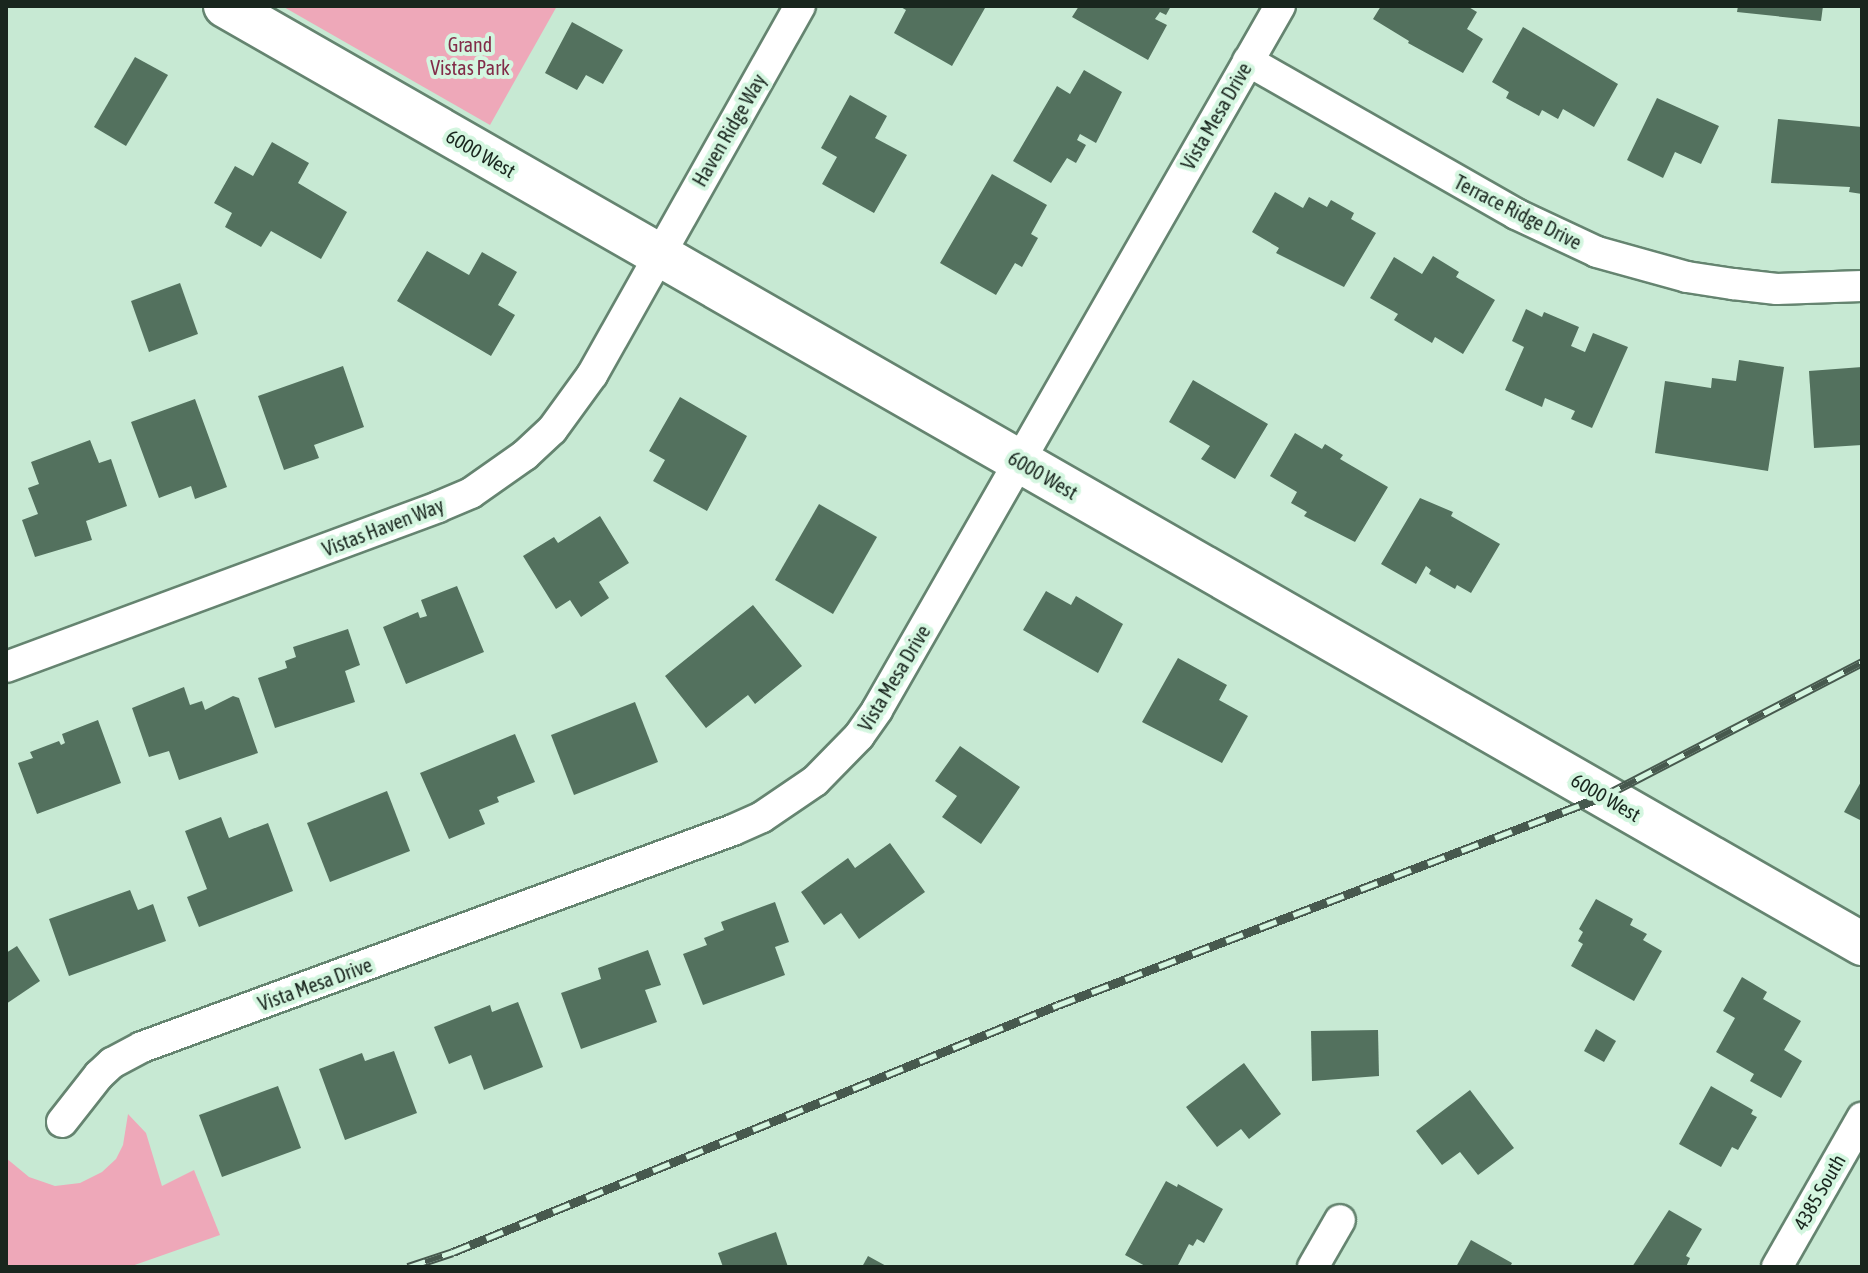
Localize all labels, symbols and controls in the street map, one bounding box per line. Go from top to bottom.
park label: Grand Vistas Park [430,33,510,80]
street label: Vista Mesa Drive [1176,58,1256,174]
street label: Haven Ridge Way [687,69,771,191]
street label: 6000 West [442,124,520,182]
street label: Terrace Ridge Drive [1450,170,1586,254]
street label: 6000 West [1004,446,1082,504]
street label: Vistas Haven Way [319,493,447,561]
street label: Vista Mesa Drive [853,621,935,735]
street label: 6000 West [1567,768,1645,826]
street label: Vista Mesa Drive [255,952,375,1016]
street label: 4385 South [1788,1150,1850,1234]

